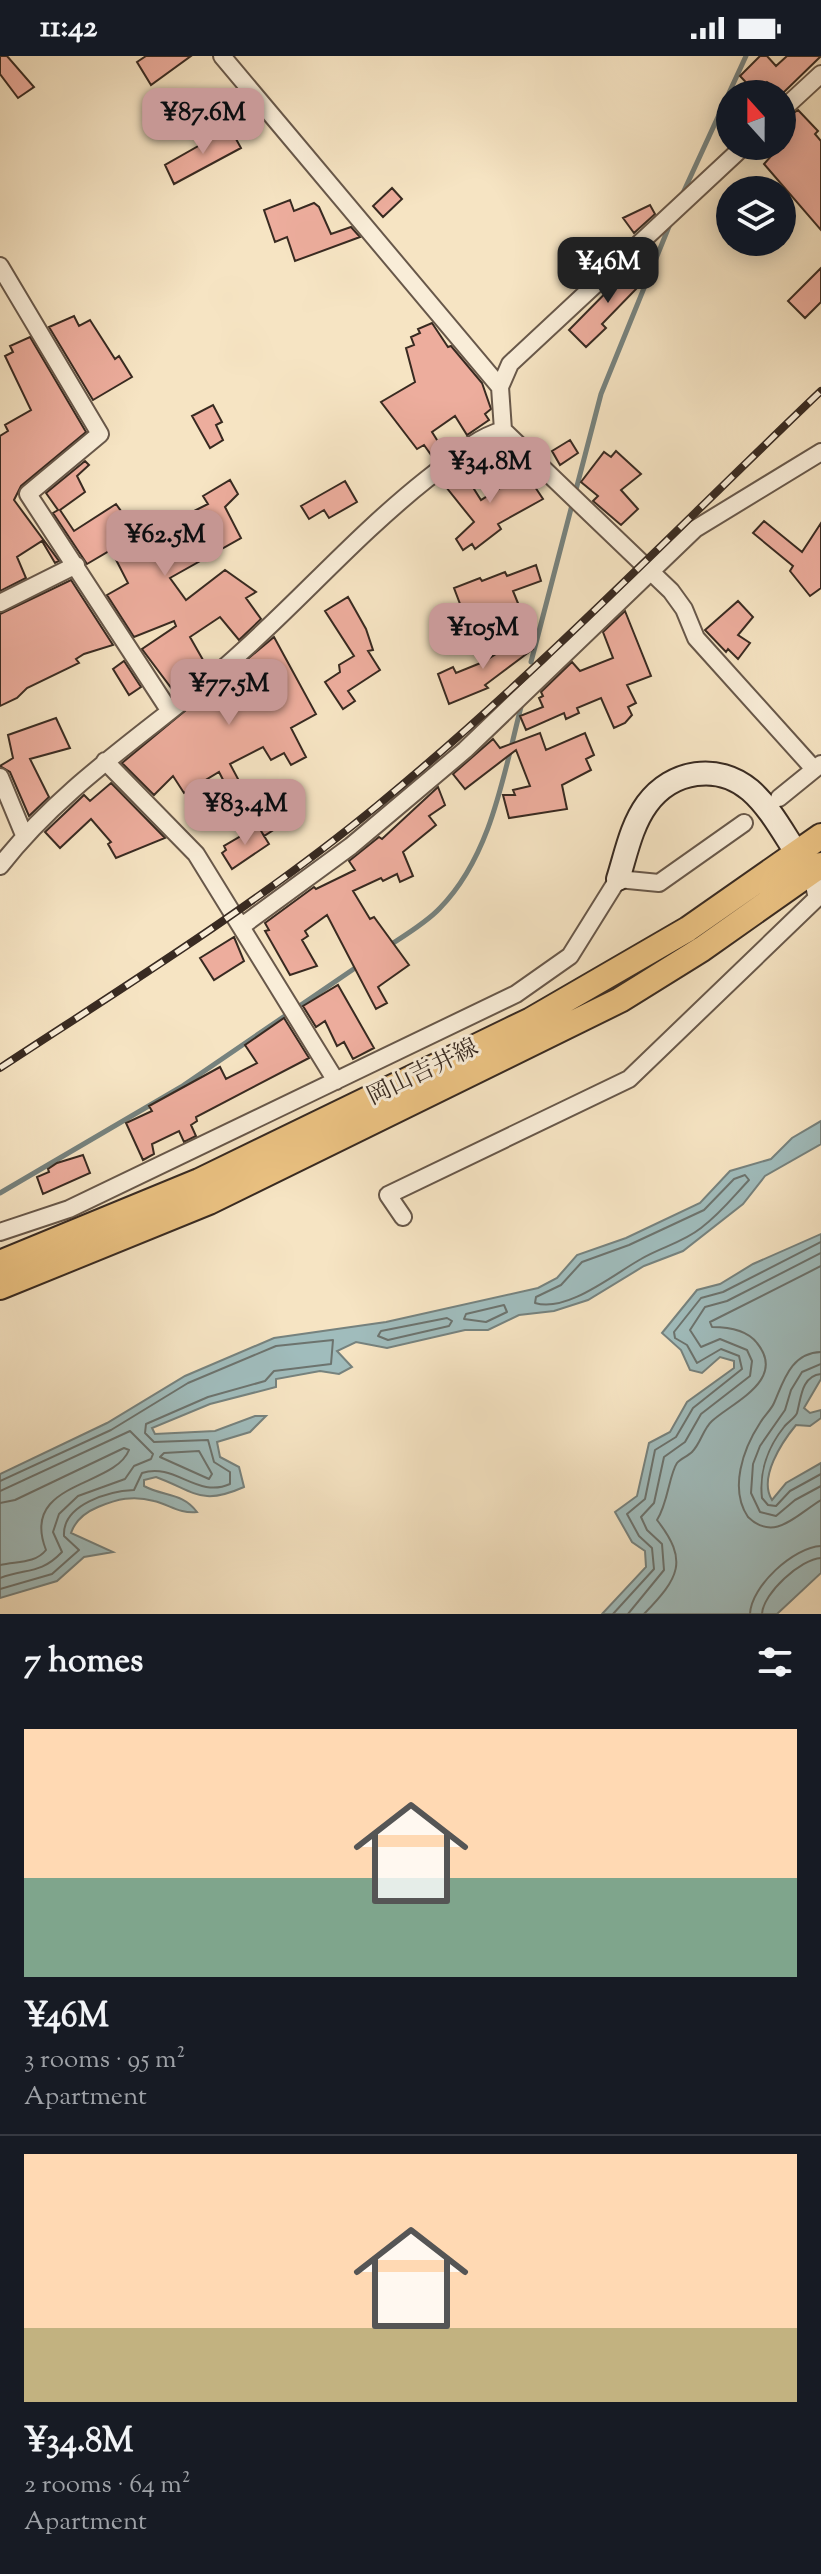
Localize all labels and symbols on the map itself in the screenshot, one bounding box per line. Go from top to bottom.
north arrow [716,80,796,160]
pin: ¥87.6M [138,88,268,156]
pin: ¥46M [561,237,655,305]
pin: ¥34.8M [425,437,555,505]
pin: ¥62.5M [100,510,230,578]
pin: ¥105M [427,603,539,671]
pin: ¥77.5M [164,659,294,727]
pin: ¥83.4M [180,779,310,847]
street label: 岡山吉井線 [362,1031,484,1115]

